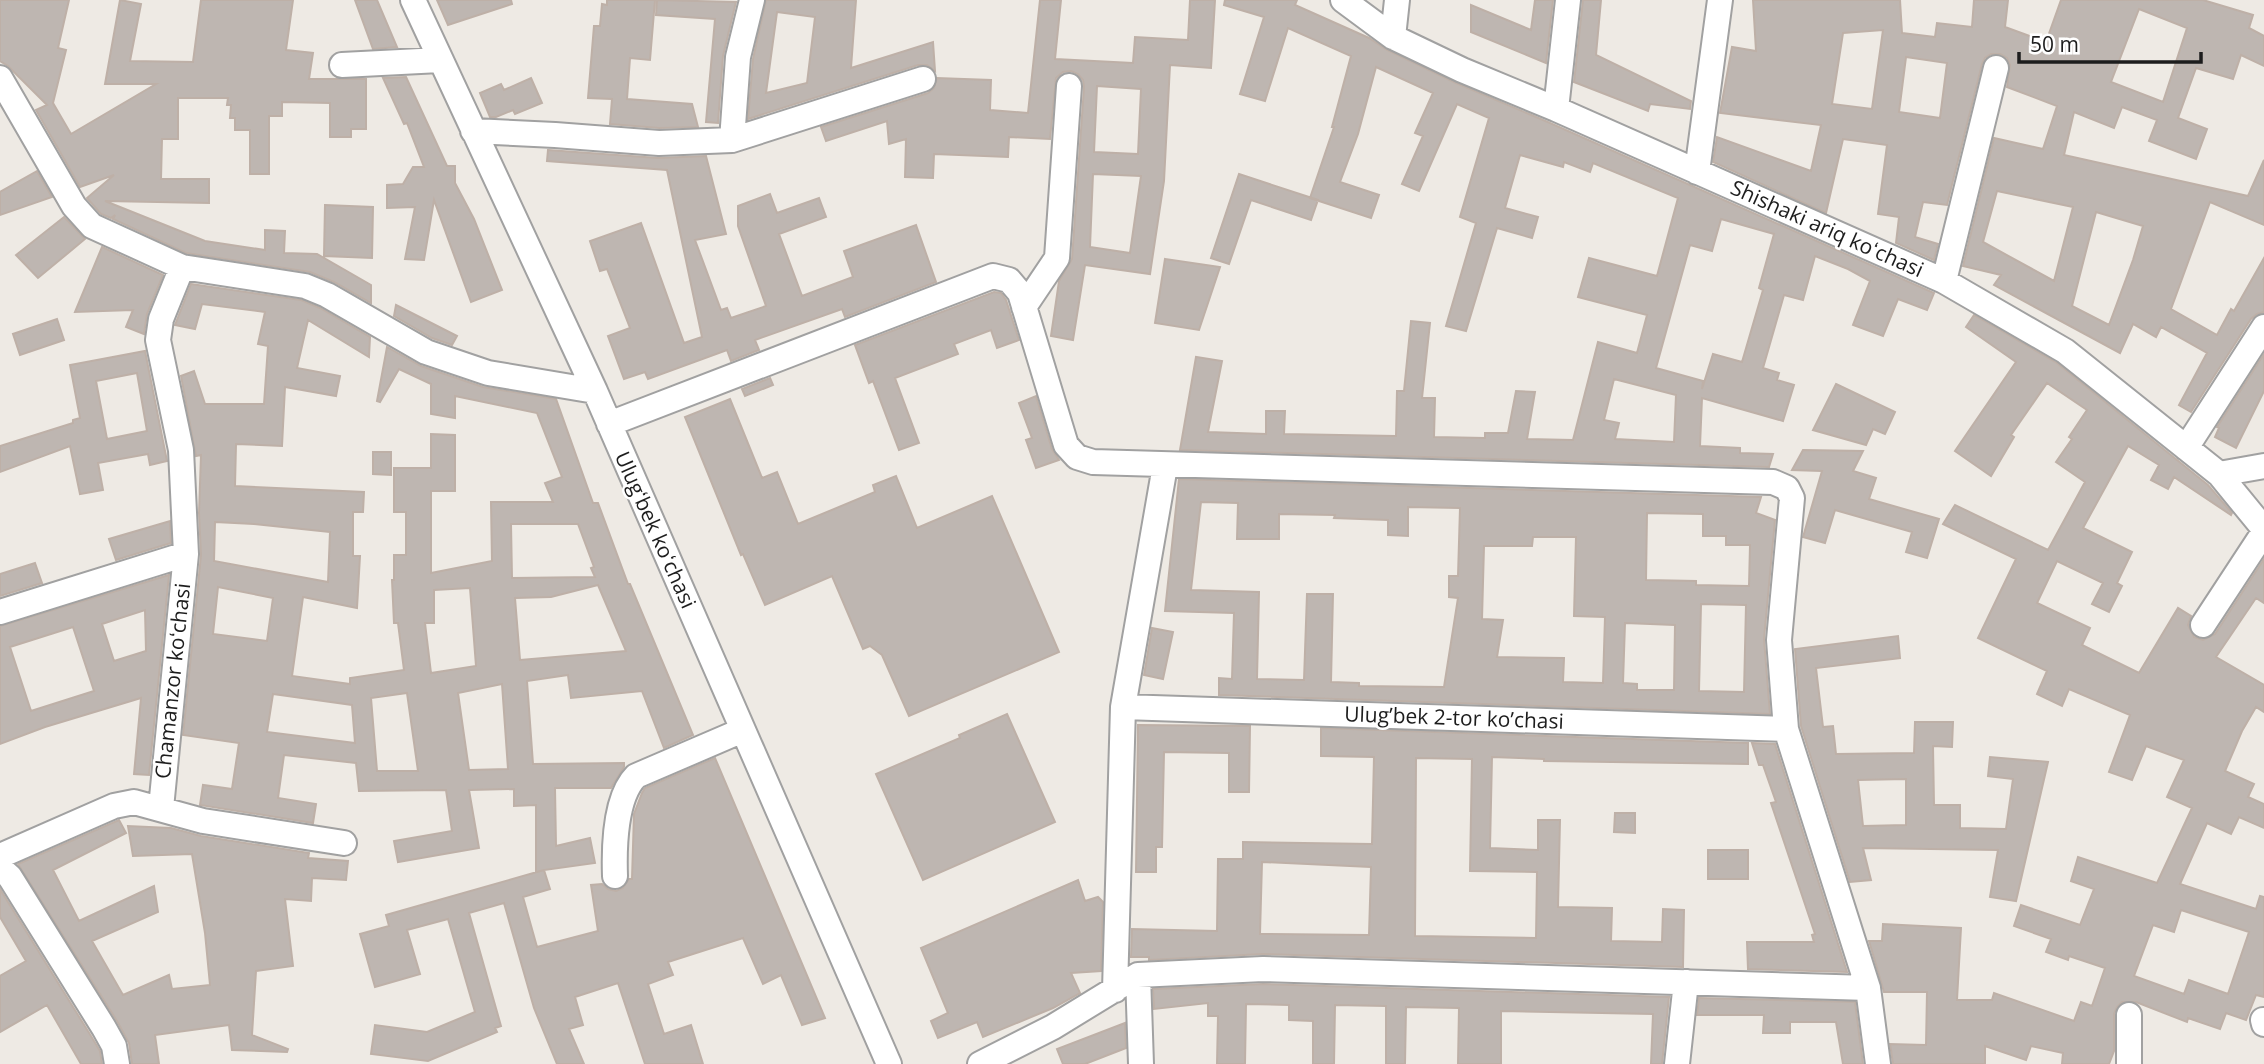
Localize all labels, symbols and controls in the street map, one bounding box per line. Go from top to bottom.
scale bar [2019,21,2201,65]
text: 50 m [2030,30,2079,58]
street label: Shishaki ariq koʻchasi [1727,173,1928,283]
street label: Ulugʻbek koʻchasi [609,447,703,612]
street label: Chamanzor koʻchasi [148,582,196,780]
street label: Ulugʼbek 2-tor koʼchasi [1344,699,1564,735]

